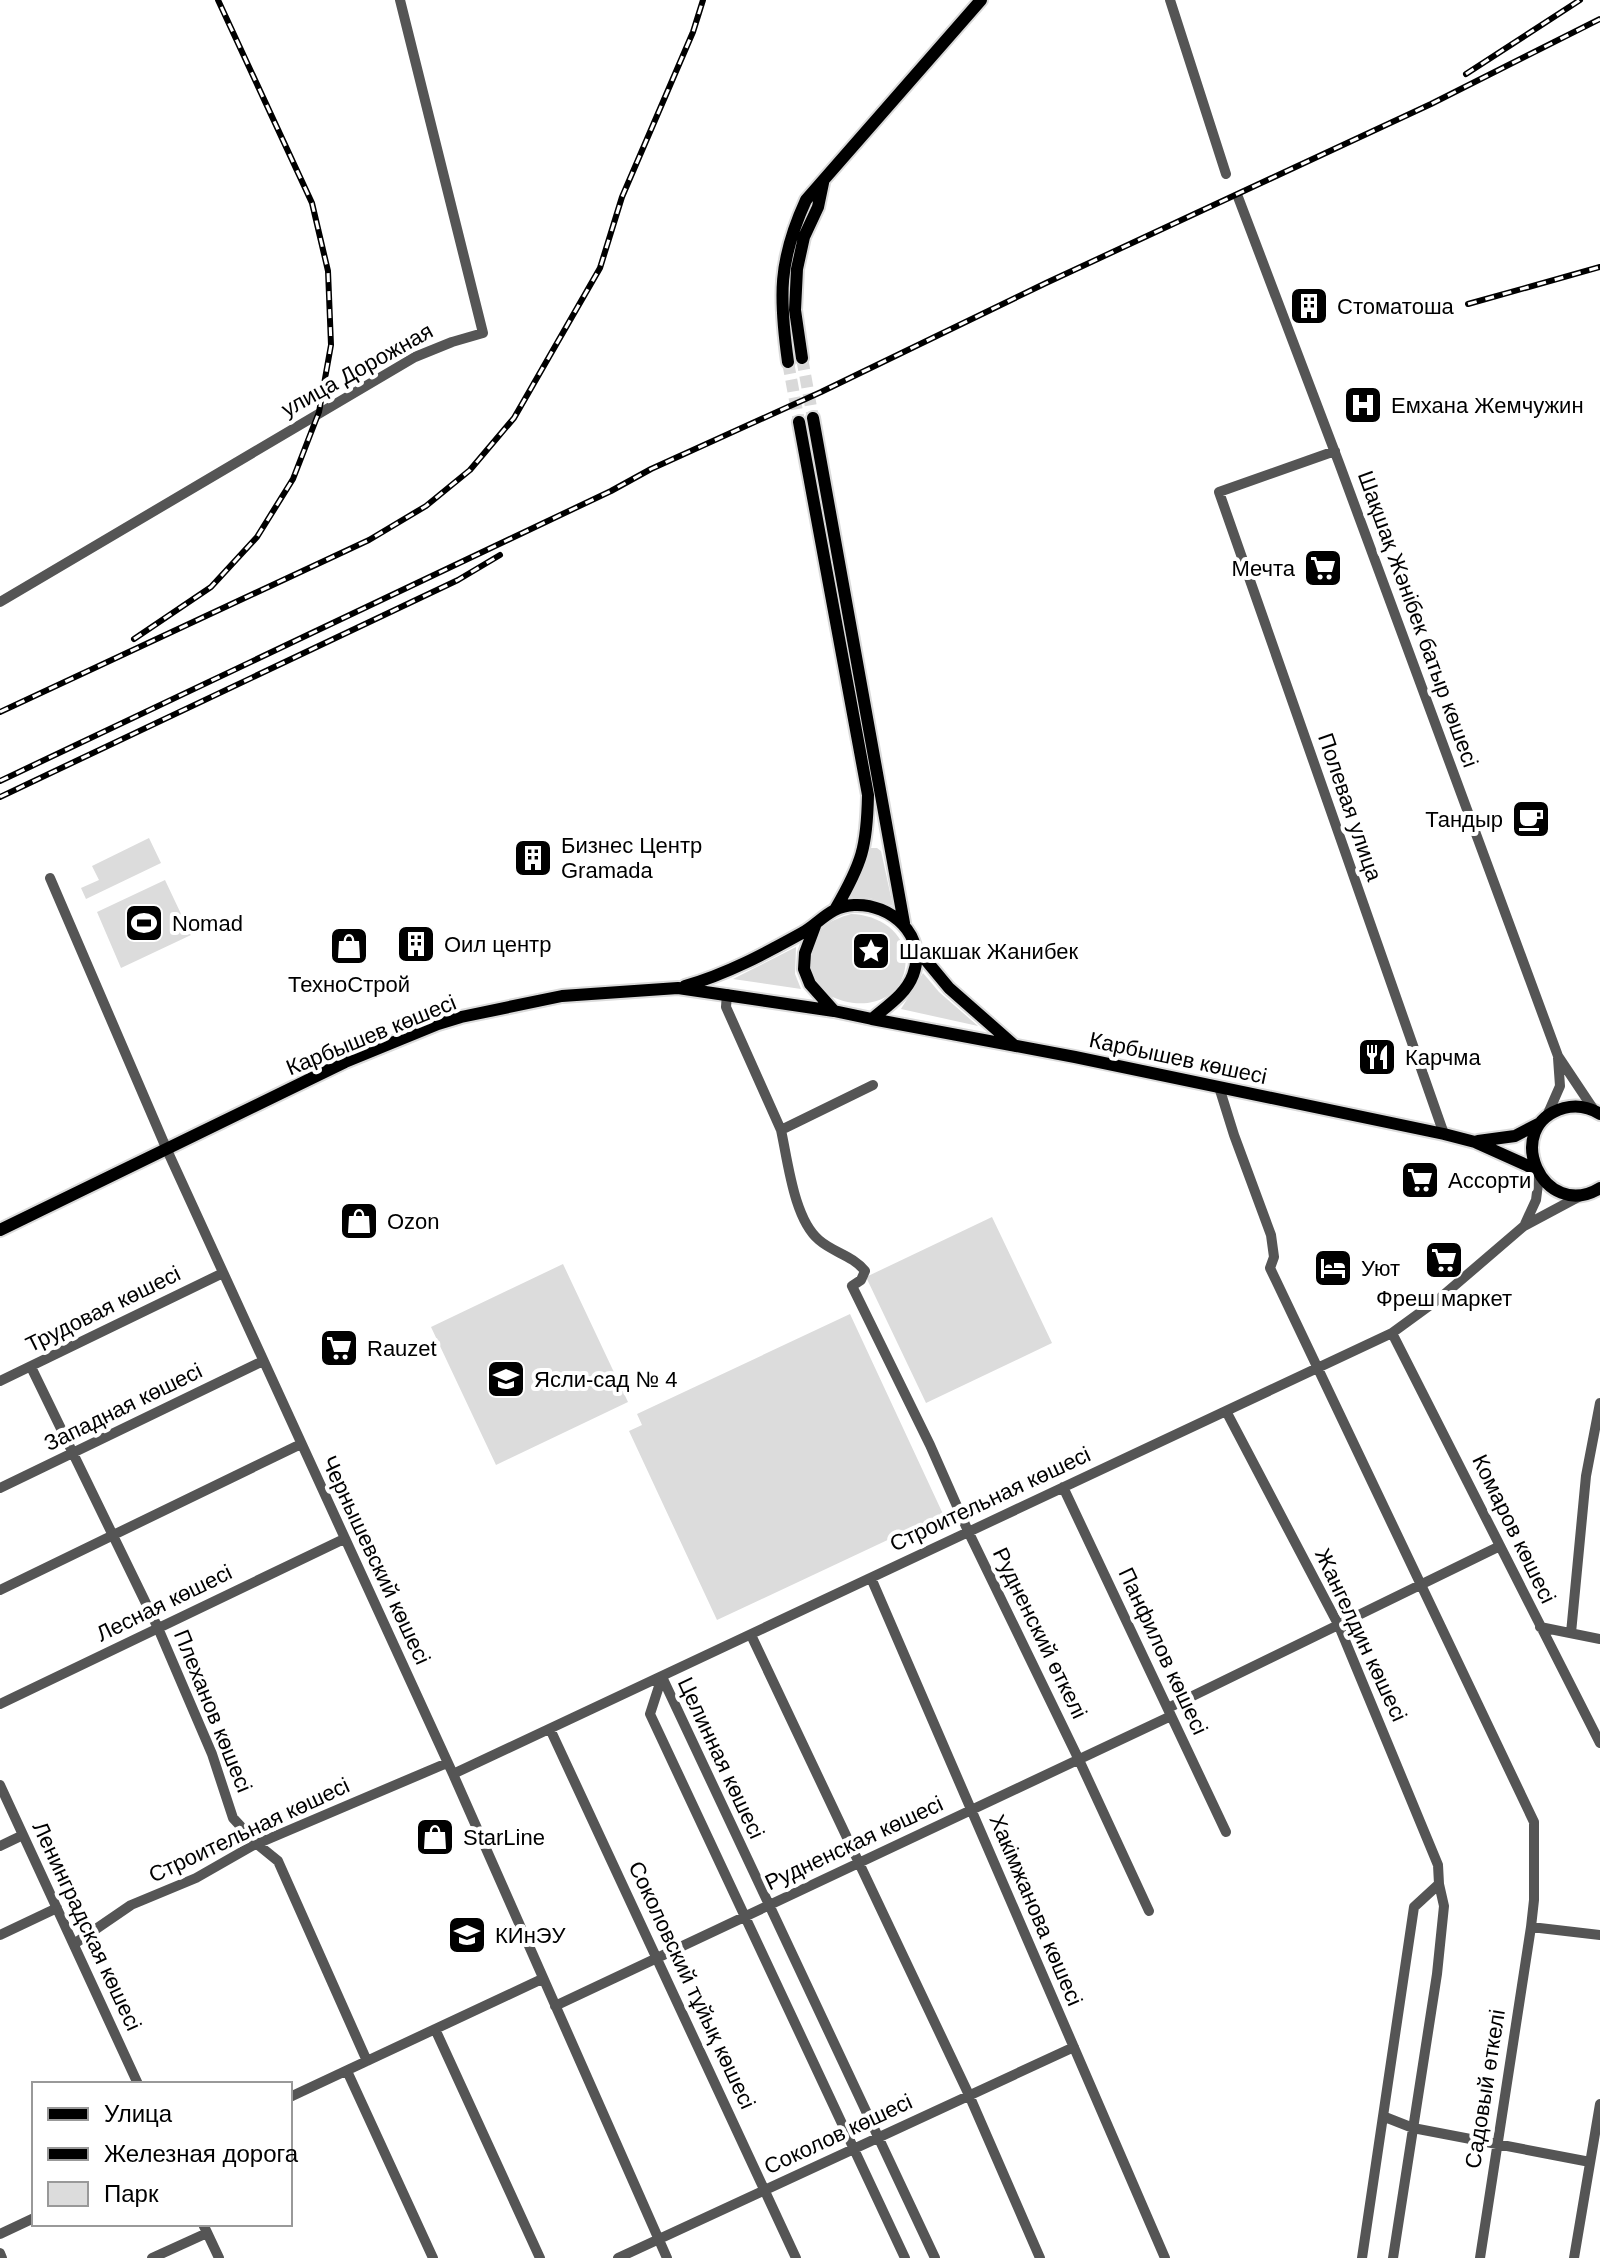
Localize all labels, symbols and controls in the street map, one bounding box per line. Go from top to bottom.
building icon: Стоматоша [1288,285,1330,327]
place label: Стоматоша [1337,294,1455,319]
street label: улица Дорожная [277,318,437,422]
hospital icon: Емхана Жемчужин [1342,384,1384,426]
place label: Емхана Жемчужин [1391,393,1584,418]
street label: Шақшақ Жәнібек батыр көшесі [1353,468,1483,770]
supermarket icon: Мечта [1302,547,1344,589]
place label: Мечта [1231,556,1296,581]
street label: Полевая улица [1313,730,1387,885]
cafe icon: Тандыр [1510,798,1552,840]
place label: Тандыр [1425,807,1503,832]
place label: Бизнес Центр Gramada [561,833,702,883]
building icon: Бизнес Центр Gramada [512,837,554,879]
sports icon: Nomad [123,902,165,944]
place label: Nomad [172,911,243,936]
building icon: Оил центр [395,923,437,965]
shop icon: ТехноСтрой [328,925,370,967]
place icon: Шакшак Жанибек [850,930,892,972]
place label: Оил центр [444,932,551,957]
place label: Шакшак Жанибек [899,939,1078,964]
place label: ТехноСтрой [288,972,410,997]
street label: Карбышев көшесі [282,990,460,1080]
street label: Карбышев көшесі [1087,1027,1269,1089]
restaurant icon: Карчма [1356,1036,1398,1078]
place label: Карчма [1405,1045,1481,1070]
supermarket icon: Ассорти [1399,1159,1441,1201]
place label: Ассорти [1448,1168,1531,1193]
shop icon: Ozon [338,1200,380,1242]
place label: Ozon [387,1209,440,1234]
supermarket icon: Фреш маркет [1423,1239,1465,1281]
hotel icon: Уют [1312,1247,1354,1289]
place label: Уют [1361,1256,1400,1281]
street label: Трудовая көшесі [22,1261,184,1357]
place label: Фреш маркет [1376,1286,1512,1311]
supermarket icon: Rauzet [318,1327,360,1369]
place label: Rauzet [367,1336,437,1361]
street label: Западная көшесі [40,1358,206,1456]
school or university icon: Ясли-сад № 4 [485,1358,527,1400]
place label: Ясли-сад № 4 [534,1367,677,1392]
street label: Строительная көшесі [886,1442,1094,1556]
street label: Комаров көшесі [1467,1451,1561,1607]
street label: Чернышевский көшесі [317,1452,435,1668]
street label: Рудненский өткелі [988,1543,1092,1723]
street label: Жангелдин көшесі [1310,1545,1412,1725]
street label: Лесная көшесі [92,1559,236,1647]
street label: Панфилов көшесі [1113,1564,1213,1738]
street label: Плеханов көшесі [169,1626,257,1796]
street label: Целинная көшесі [673,1673,769,1843]
street label: Строительная көшесі [145,1773,353,1887]
street label: Рудненская көшесі [761,1791,947,1895]
street label: Хакімжанова көшесі [984,1811,1088,2009]
shop icon: StarLine [414,1816,456,1858]
street label: Ленинградская көшесі [28,1818,146,2034]
place label: StarLine [463,1825,545,1850]
street label: Соколовский тұйық көшесі [624,1857,760,2113]
school or university icon: КИнЭУ [446,1914,488,1956]
place label: КИнЭУ [495,1923,567,1948]
street label: Садовый өткелі [1460,2008,1510,2170]
legend [32,2082,292,2226]
street label: Соколов көшесі [760,2089,916,2179]
text: Улица [104,2100,173,2127]
text: Железная дорога [104,2140,299,2167]
text: Парк [104,2180,159,2207]

